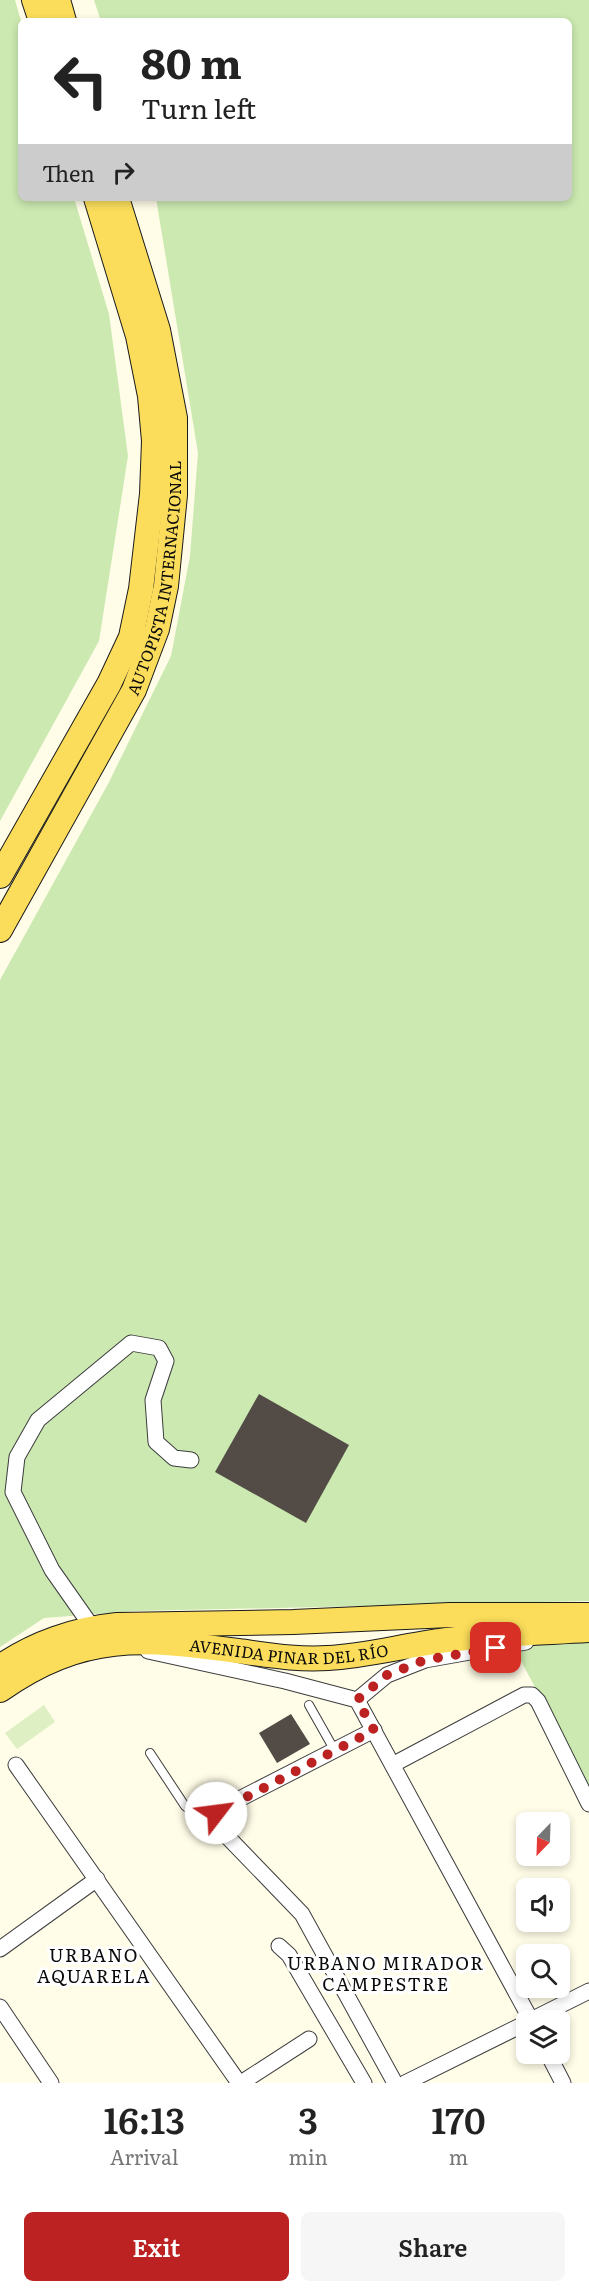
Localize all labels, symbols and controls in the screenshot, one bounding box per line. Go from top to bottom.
text: 80 m [141,30,242,92]
icon: left [42,42,120,120]
text: Turn left [141,87,256,127]
text: Then [42,156,95,189]
icon: right [107,156,140,189]
street label: AUTOPISTA INTERNACIONAL [120,460,186,699]
pin [470,1622,521,1673]
icon: arrive [479,1631,512,1664]
street label: AVENIDA PINAR DEL RÍO [188,1632,390,1669]
position arrow [184,1781,248,1845]
north arrow [516,1812,570,1866]
map controls [516,1812,570,2064]
button: sound [516,1878,570,1932]
district label: URBANO AQUARELA [37,1941,151,1989]
button: search [516,1944,570,1998]
district label: URBANO MIRADOR CAMPESTRE [287,1949,485,1997]
button: layers [516,2010,570,2064]
text: 16:13 [103,2092,185,2145]
text: 3 [298,2092,318,2145]
text: 170 [431,2092,486,2145]
text: Arrival [110,2141,178,2171]
text: min [289,2141,328,2171]
text: m [449,2141,468,2171]
button: Exit [24,2212,289,2281]
button: Share [301,2212,565,2281]

